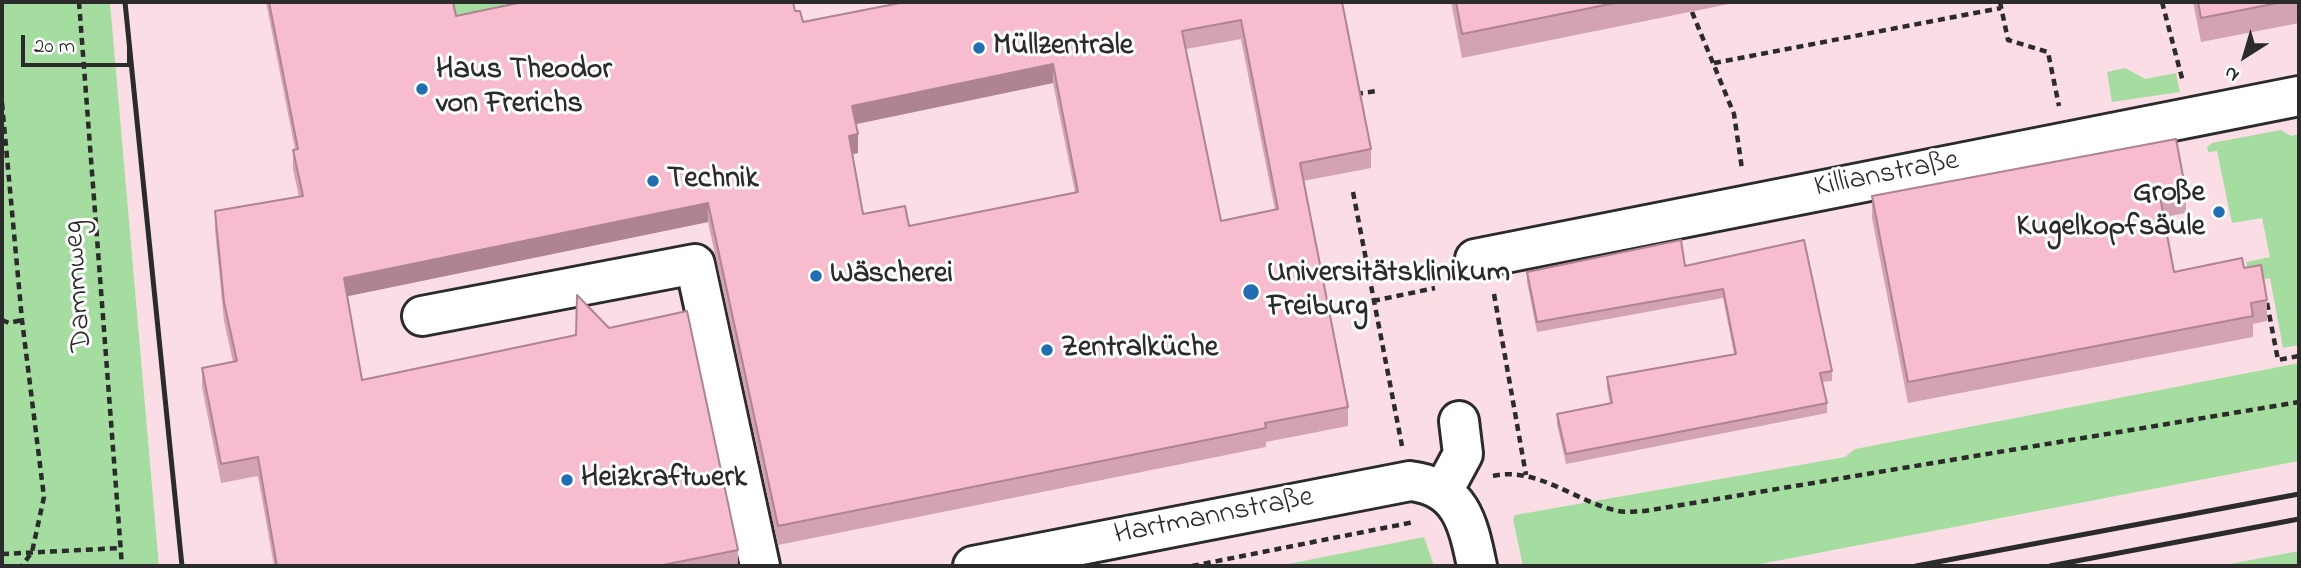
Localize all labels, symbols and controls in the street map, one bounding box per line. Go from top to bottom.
scale bar [24,21,135,65]
north arrow [2210,21,2280,91]
place label: Müllzentrale [993,30,1133,66]
text: 20 m [34,32,75,62]
marker: Müllzentrale [971,40,987,56]
place label: Haus Theodor von Frerichs [436,54,612,124]
text: N [2219,59,2245,88]
marker: Haus Theodor von Frerichs [414,81,430,97]
street label: Killianstraße [1812,144,1962,208]
place label: Technik [667,163,759,199]
marker: Technik [645,173,661,189]
place label: Große Kugelkopfsäule [2016,177,2205,247]
marker: Große Kugelkopfsäule [2211,204,2227,220]
street label: Dammweg [57,219,103,353]
place label: Universitätsklinikum Freiburg [1267,257,1510,328]
place label: Wäscherei [830,258,953,294]
marker: Wäscherei [808,268,824,284]
marker: Universitätsklinikum Freiburg [1241,282,1261,302]
place label: Zentralküche [1061,332,1218,368]
marker: Zentralküche [1039,342,1055,358]
place label: Heizkraftwerk [581,462,747,498]
marker: Heizkraftwerk [559,472,575,488]
street label: Hartmannstraße [1111,481,1317,555]

